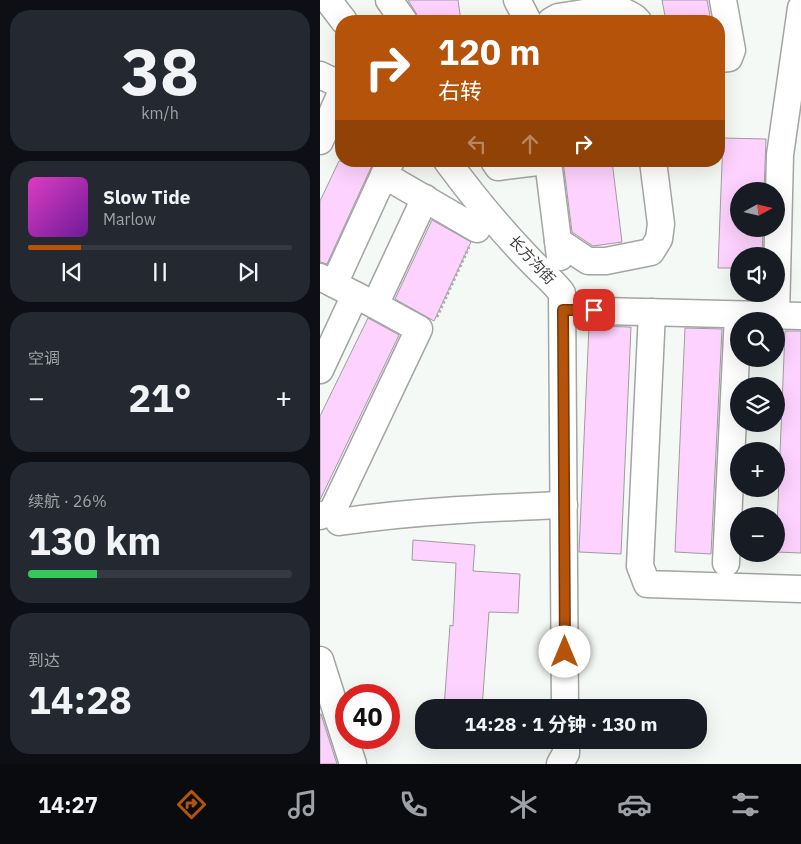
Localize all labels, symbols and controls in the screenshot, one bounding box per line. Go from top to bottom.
text: 38 [121,28,199,113]
text: 120 m [438,29,541,75]
icon: right [355,35,420,100]
text: 右转 [438,76,482,105]
text: km/h [141,103,179,123]
icon: left [463,130,491,158]
icon: ahead [516,130,544,158]
icon: right [569,130,597,158]
north arrow [730,182,785,238]
map controls [730,182,785,562]
text: Slow Tide [103,185,190,209]
text: Marlow [103,209,156,229]
street label: 长方沟街 [505,231,560,288]
button: sound [730,247,785,302]
icon: previous [58,258,86,286]
icon: pause [146,258,174,286]
icon: next [234,258,262,286]
pin [573,289,615,331]
icon: arrive [580,296,608,324]
button: search [730,312,785,367]
text: 空调 [28,348,60,368]
text: 21° [128,373,192,422]
button: layers [730,377,785,432]
text: − [28,379,45,416]
text: + [275,379,292,416]
button: + [730,442,785,497]
text: 续航 · 26% [28,491,107,511]
button: − [730,507,785,562]
text: 130 km [28,516,161,565]
position arrow [538,625,590,677]
text: 到达 [28,650,60,670]
text: 14:28 [28,675,132,724]
speed limit sign: 40 [335,684,400,749]
text: 14:28 · 1 分钟 · 130 m [465,712,657,736]
icon: directions [174,787,209,822]
icon: music [285,787,320,822]
icon: phone [396,787,431,822]
icon: climate [506,787,541,822]
icon: car [617,787,652,822]
icon: filters [728,787,763,822]
text: 14:27 [38,790,98,819]

